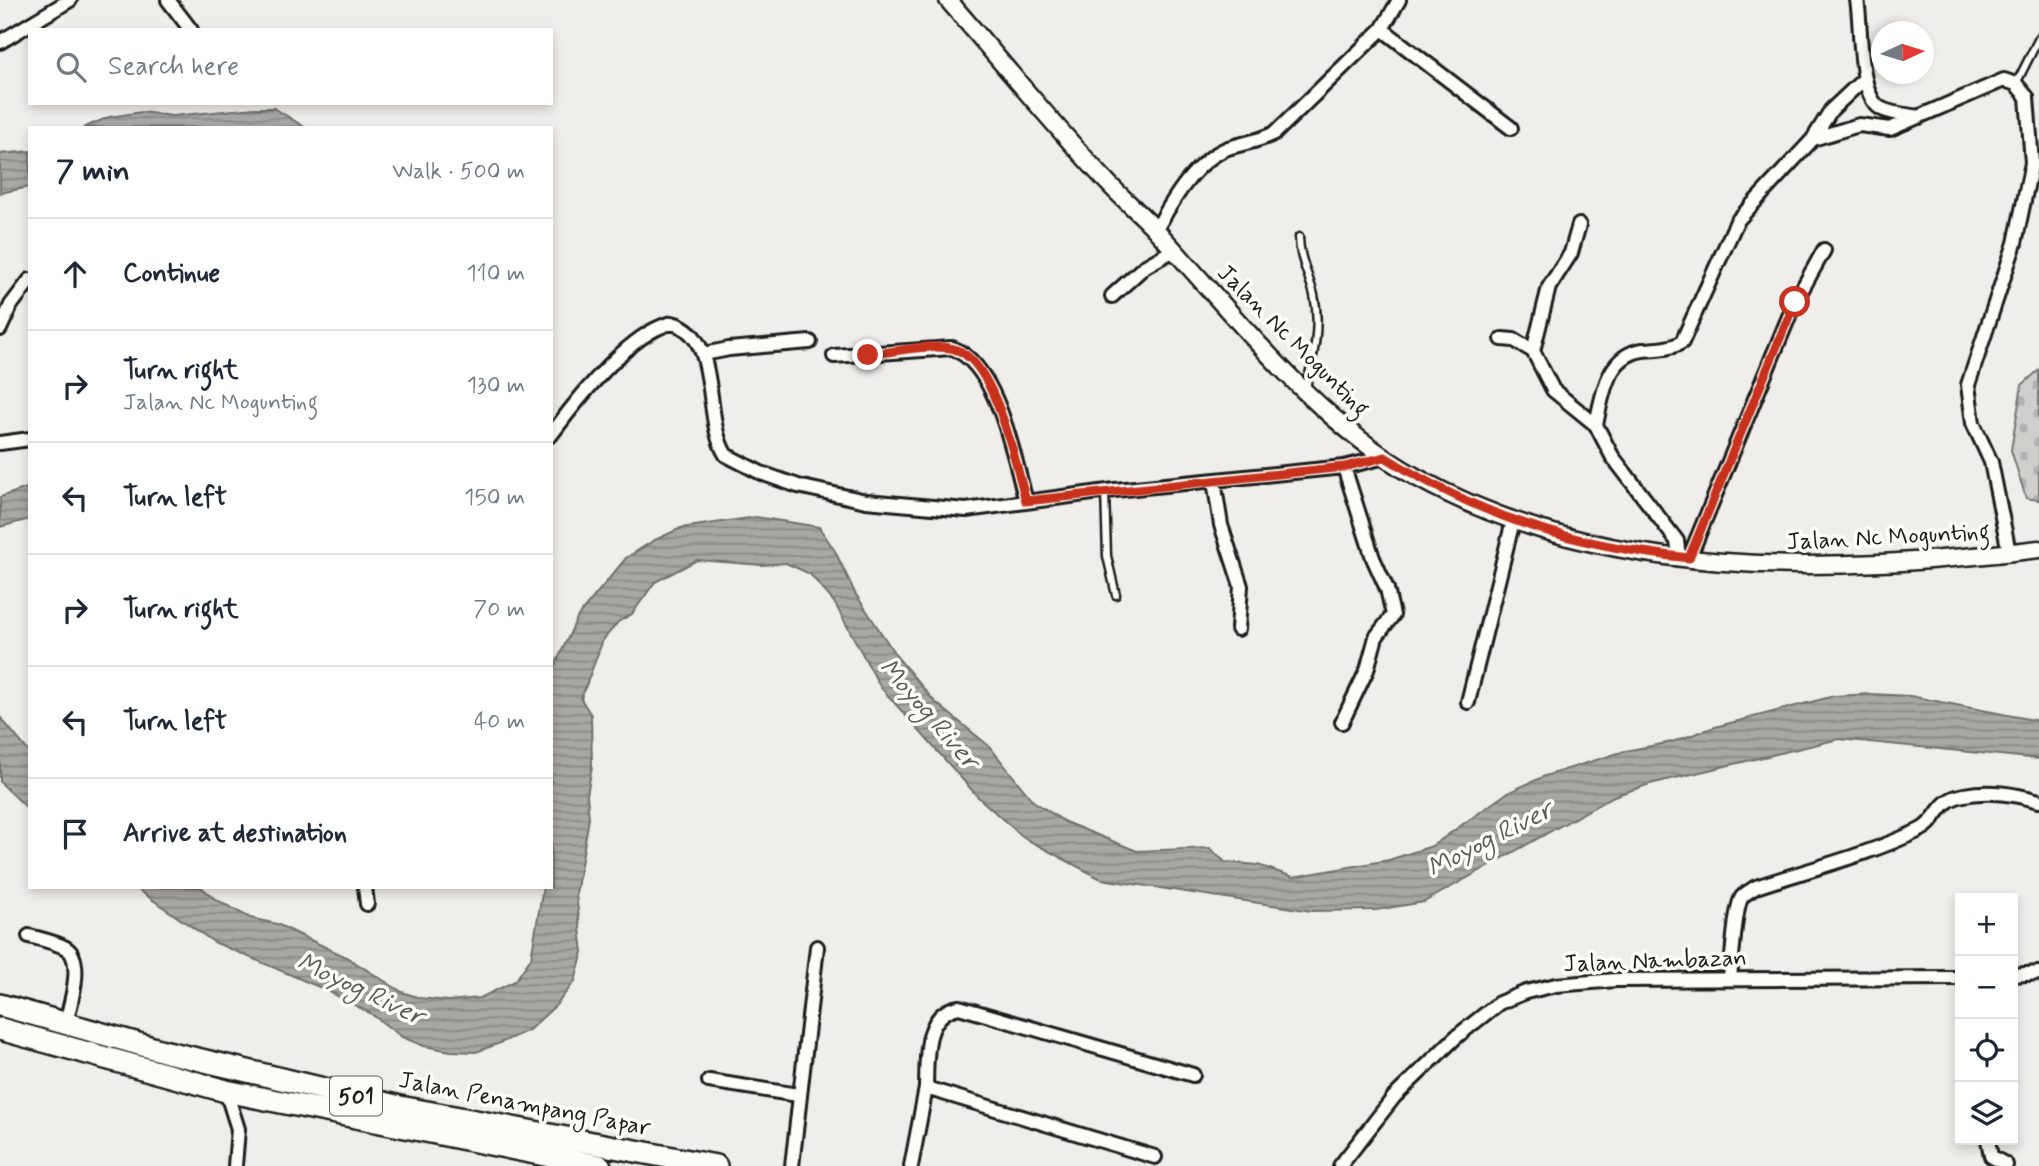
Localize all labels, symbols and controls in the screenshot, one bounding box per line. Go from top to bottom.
north arrow [1871,21,1934,84]
search box [28,28,553,105]
icon: search [52,48,90,86]
text: Search here [108,50,239,84]
text: 7 min [56,152,130,191]
text: Walk · 500 m [392,157,525,187]
icon: ahead [56,255,94,293]
text: Continue [123,257,220,291]
street label: Jalan Nc Mogunting [1208,258,1376,426]
text: 110 m [466,259,525,289]
route start [1779,286,1810,317]
route end [852,339,883,370]
text: Turn right [123,354,239,388]
icon: right [56,367,94,405]
text: 130 m [467,371,525,401]
text: Jalan Nc Mogunting [123,388,318,418]
icon: left [56,479,94,517]
text: Turn left [123,481,227,515]
text: 150 m [464,483,525,513]
street label: Jalan Nc Mogunting [1786,517,1991,561]
icon: right [56,591,94,629]
text: Turn right [123,593,239,627]
text: 70 m [473,595,525,625]
water label: Moyog River [869,652,989,781]
icon: left [56,703,94,741]
text: Turn left [123,705,227,739]
text: 40 m [474,707,525,737]
water label: Moyog River [1421,792,1563,888]
icon: arrive [56,815,94,853]
text: Arrive at destination [123,817,347,851]
map controls [1955,893,2018,1145]
button: + [1955,893,2018,956]
street label: Jalan Nambazan [1563,943,1747,980]
water label: Moyog River [290,946,433,1037]
button: − [1955,956,2018,1019]
button: locate [1955,1019,2018,1082]
street label: Jalan Penampang Papar [396,1065,654,1146]
road number: 501 [330,1077,382,1116]
button: layers [1955,1082,2018,1145]

